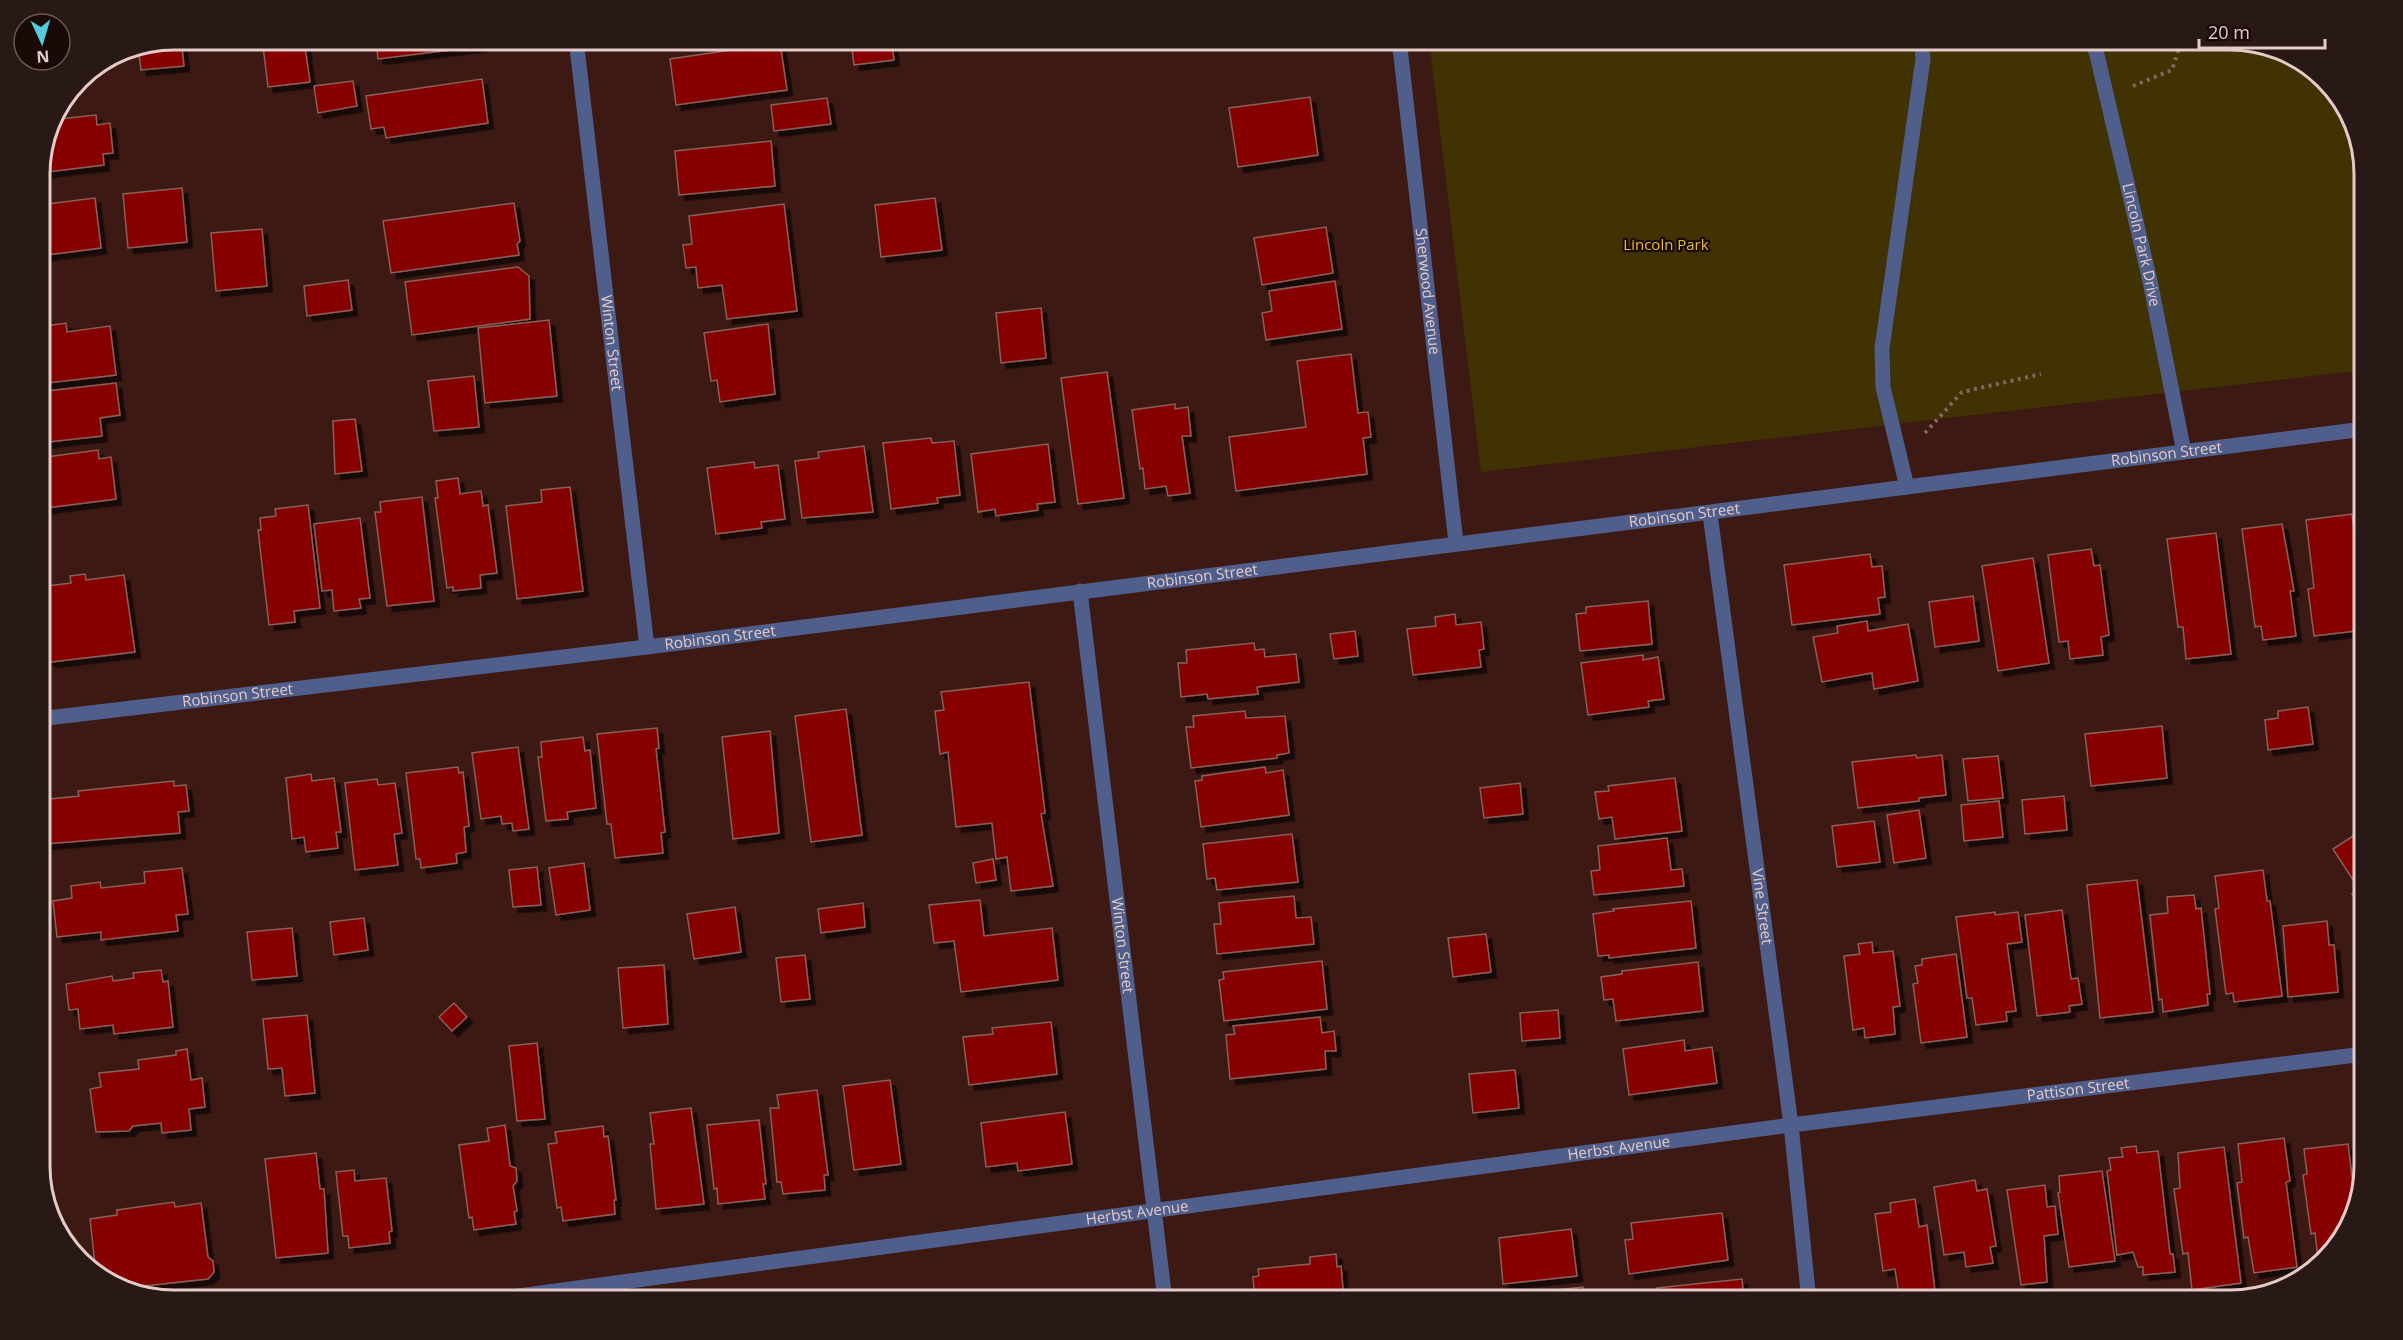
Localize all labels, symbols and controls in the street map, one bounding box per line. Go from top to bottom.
north arrow [12,12,72,72]
scale bar [2199,12,2325,50]
text: 20 m [2208,20,2250,44]
text: N [36,46,50,68]
street label: Lincoln Park Drive [2118,181,2166,308]
street label: Sherwood Avenue [1411,227,1446,356]
park label: Lincoln Park [1623,234,1709,254]
street label: Winton Street [597,294,628,392]
street label: Robinson Street [2110,436,2223,470]
street label: Robinson Street [1628,497,1741,531]
street label: Robinson Street [1145,559,1259,592]
street label: Robinson Street [663,620,777,654]
street label: Robinson Street [181,678,294,711]
street label: Vine Street [1748,867,1778,946]
street label: Winton Street [1108,896,1139,994]
street label: Pattison Street [2025,1072,2130,1105]
street label: Herbst Avenue [1566,1130,1671,1164]
street label: Herbst Avenue [1084,1195,1190,1229]

